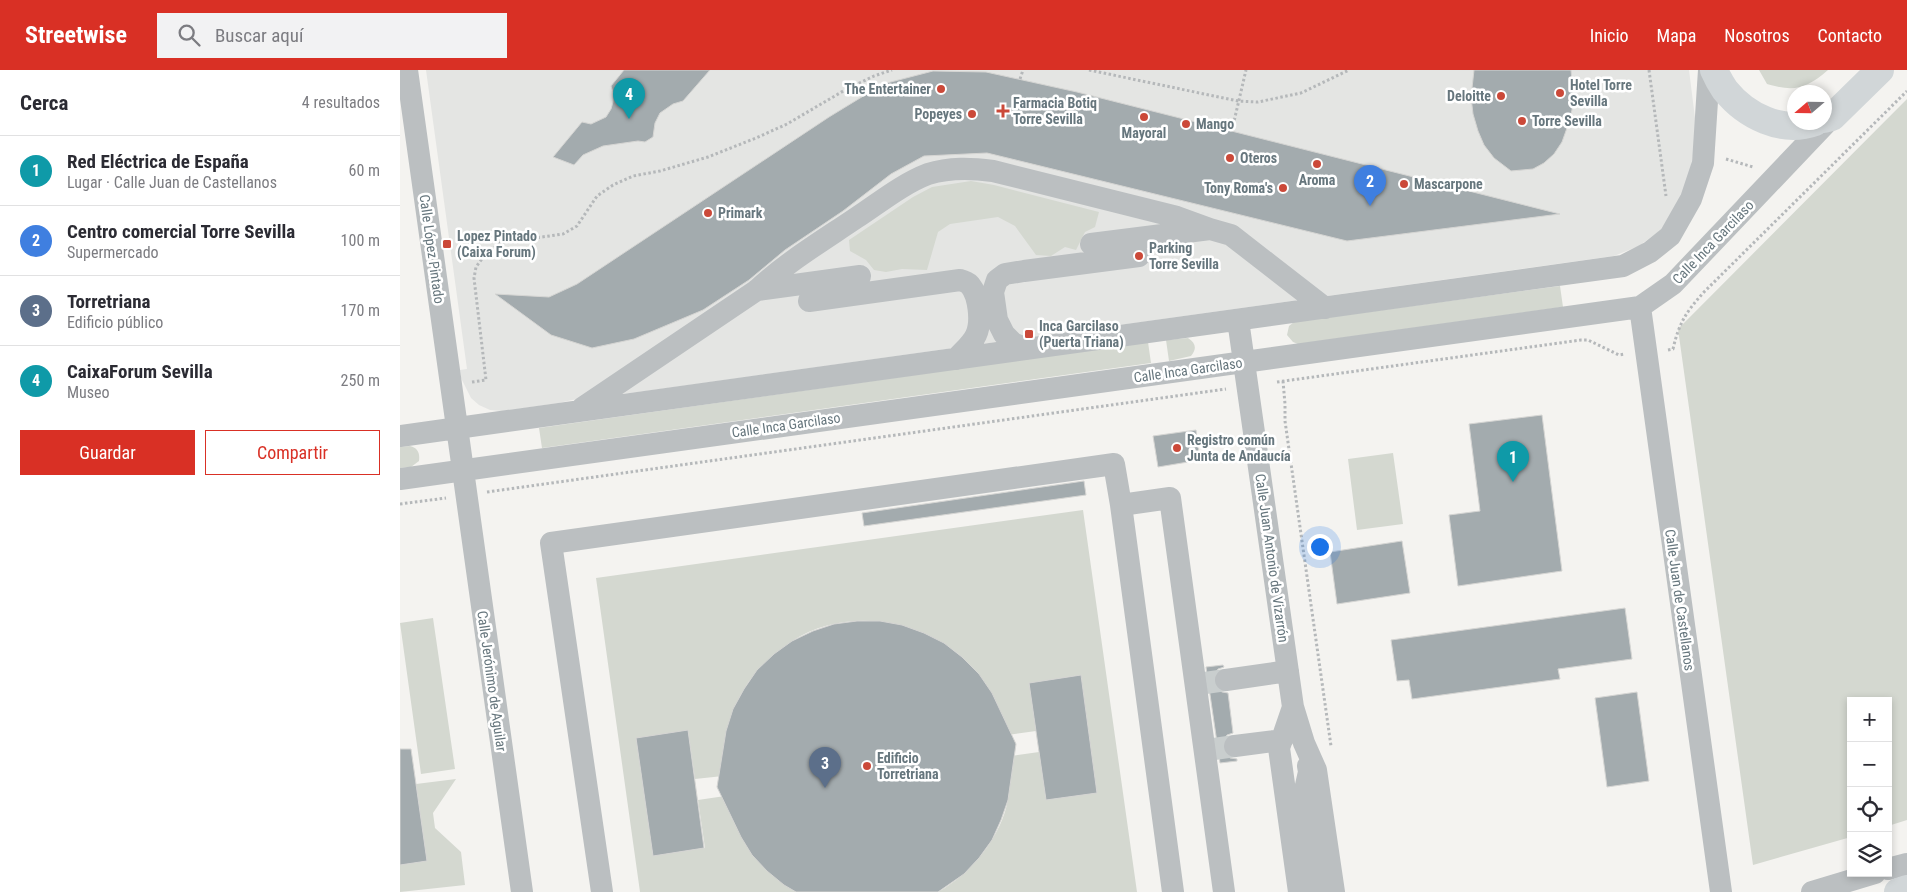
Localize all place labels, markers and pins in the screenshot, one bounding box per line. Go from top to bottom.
place label: Hotel Torre Sevilla [1570,77,1632,109]
pin: 4 [613,78,645,119]
place label: The Entertainer [844,81,931,97]
marker: The Entertainer [935,83,947,95]
marker: Hotel Torre Sevilla [1554,87,1566,99]
place label: Deloitte [1447,88,1491,104]
marker: Deloitte [1495,90,1507,102]
place label: Farmacia Botiq Torre Sevilla [1013,95,1097,127]
marker: Farmacia Botiq Torre Sevilla [997,105,1009,117]
place label: Popeyes [914,106,962,122]
marker: Popeyes [966,108,978,120]
marker: Mayoral [1138,111,1150,123]
place label: Torre Sevilla [1532,113,1602,129]
marker: Torre Sevilla [1516,115,1528,127]
place label: Mango [1196,116,1234,132]
marker: Mango [1180,118,1192,130]
place label: Mayoral [1122,125,1166,141]
place label: Oteros [1240,150,1277,166]
marker: Oteros [1224,152,1236,164]
marker: Aroma [1311,158,1323,170]
pin: 2 [1354,165,1386,206]
place label: Aroma [1299,172,1336,188]
place label: Mascarpone [1414,176,1483,192]
marker: Mascarpone [1398,178,1410,190]
place label: Tony Roma's [1204,180,1273,196]
marker: Tony Roma's [1277,182,1289,194]
place label: Primark [718,205,763,221]
marker: Primark [702,207,714,219]
place label: Lopez Pintado (Caixa Forum) [457,228,537,261]
marker: Lopez Pintado (Caixa Forum) [441,238,453,250]
place label: Parking Torre Sevilla [1149,240,1219,272]
marker: Parking Torre Sevilla [1133,250,1145,262]
place label: Inca Garcilaso (Puerta Triana) [1039,318,1124,351]
marker: Inca Garcilaso (Puerta Triana) [1023,328,1035,340]
place label: Registro común Junta de Andaucía [1187,432,1291,464]
pin: 1 [1497,441,1529,482]
marker: Registro común Junta de Andaucía [1171,442,1183,454]
pin: 3 [809,747,841,788]
place label: Edificio Torretriana [877,750,939,782]
marker: Edificio Torretriana [861,760,873,772]

